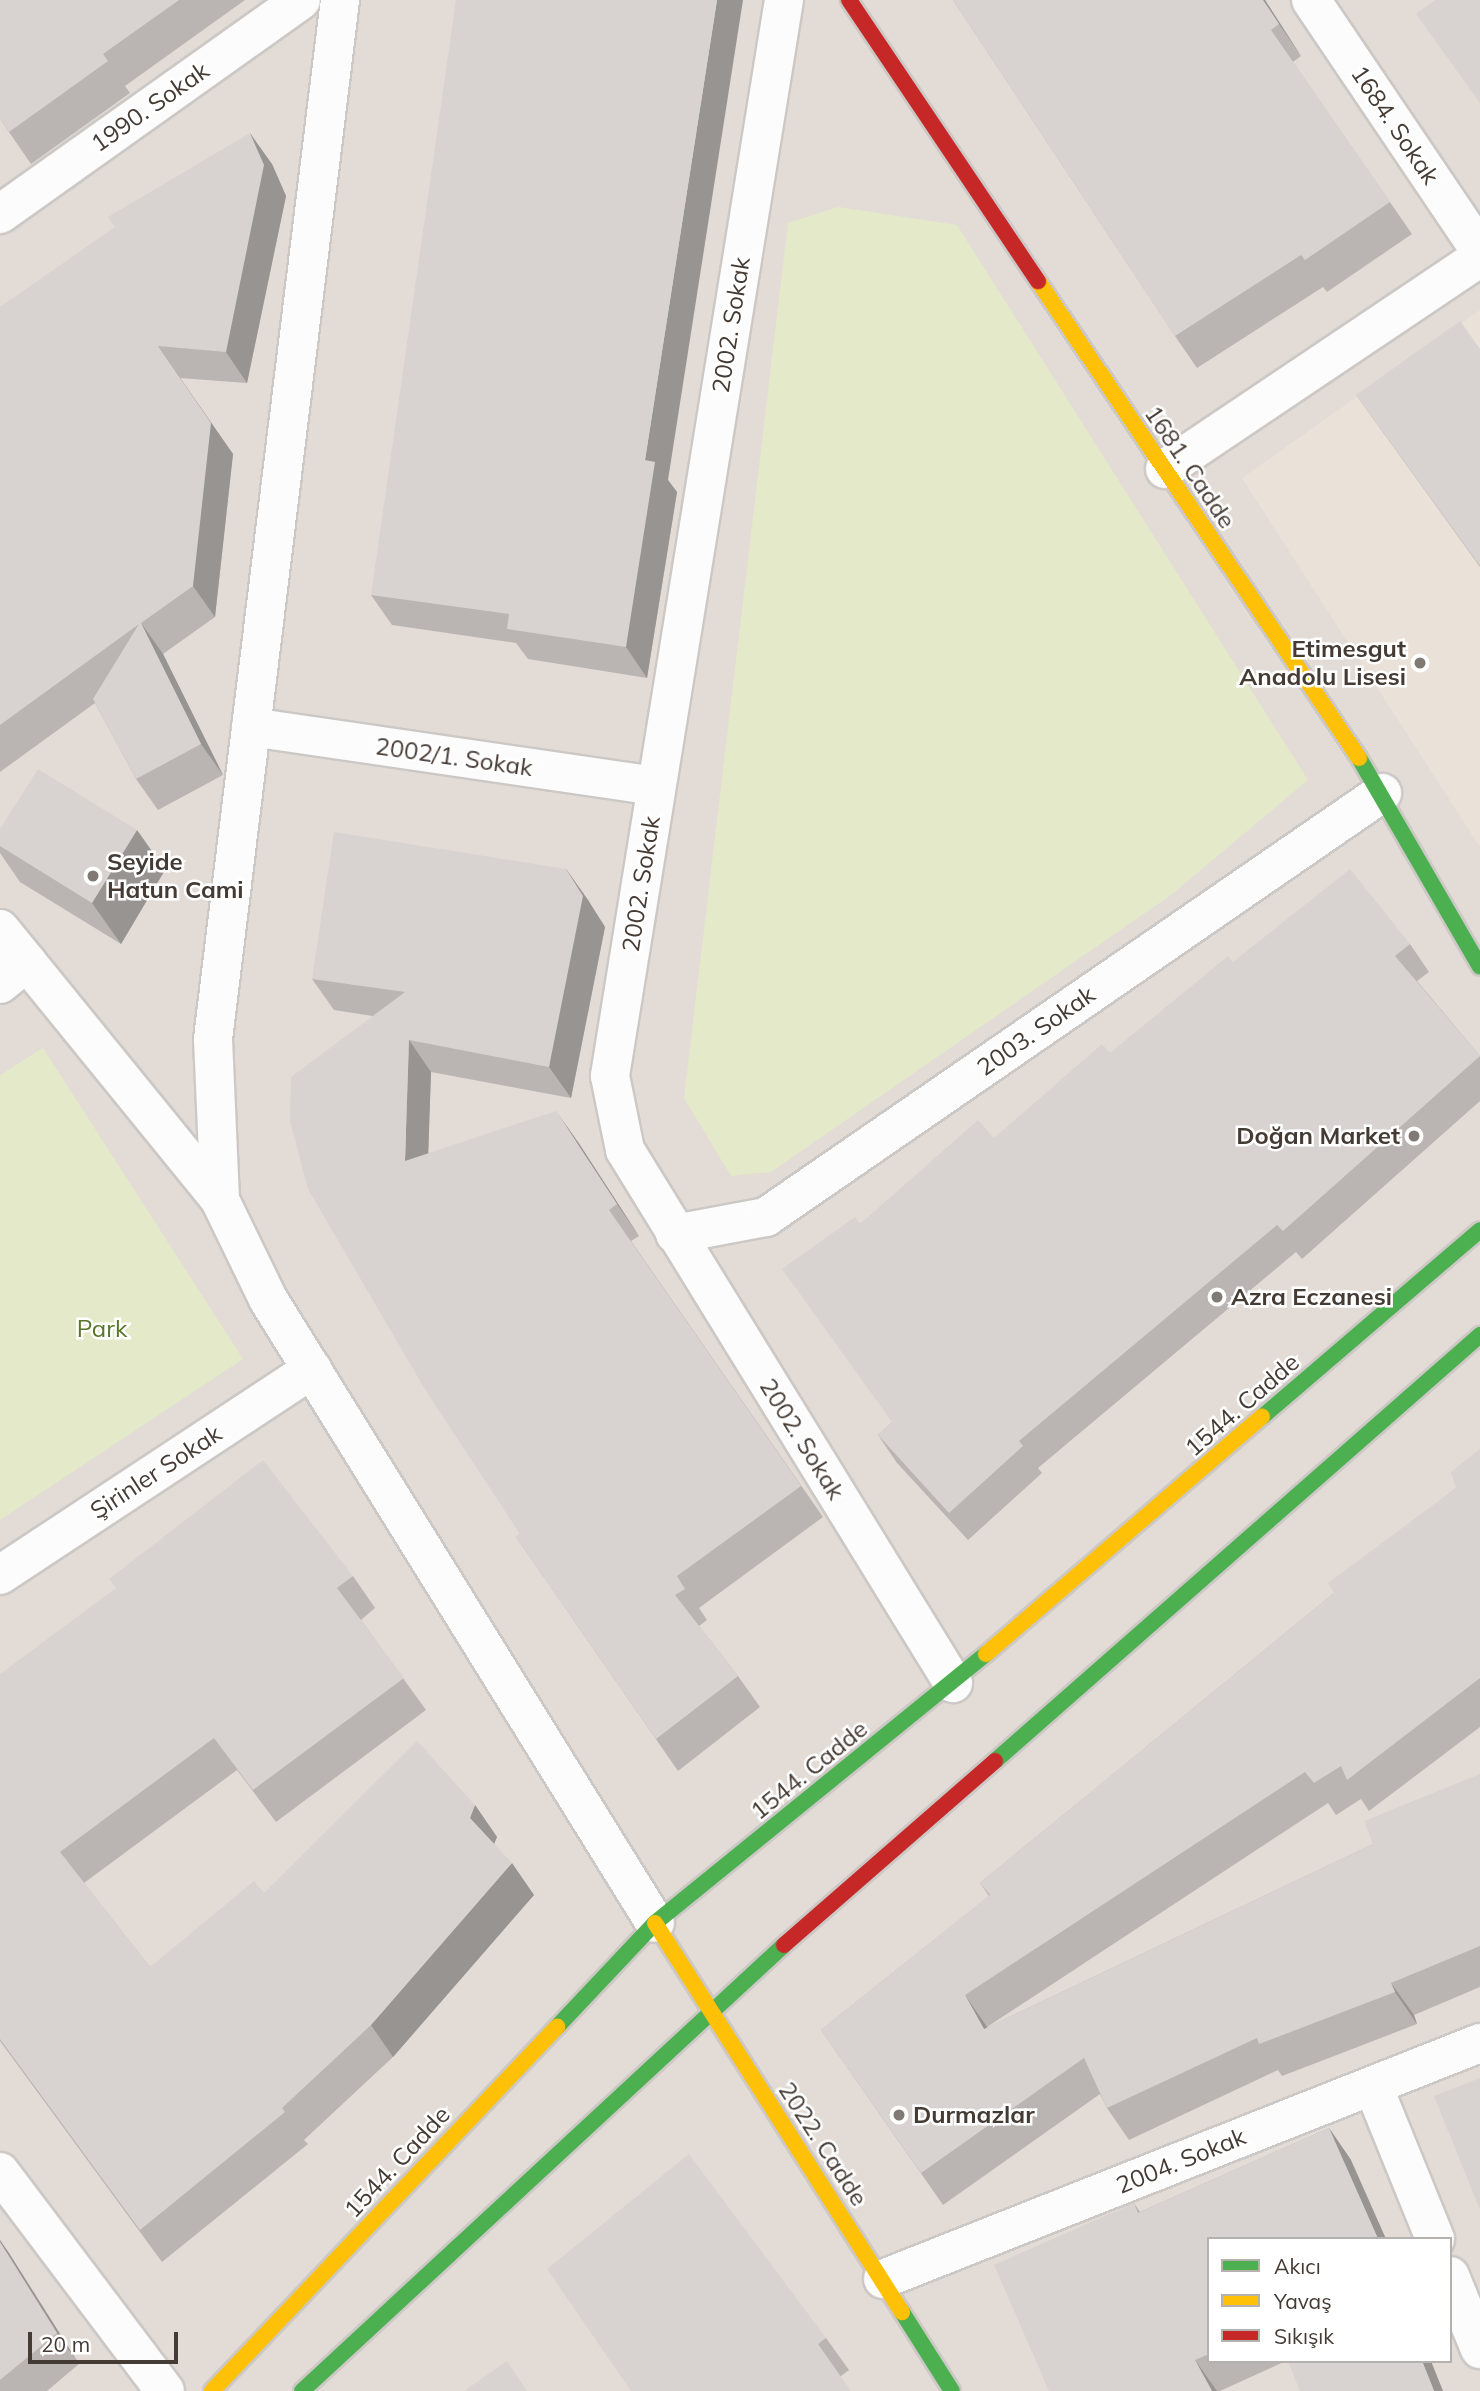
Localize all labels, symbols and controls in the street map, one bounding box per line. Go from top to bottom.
street label: 1990. Sokak [86,56,214,158]
street label: 1684. Sokak [1345,60,1445,190]
street label: 2002. Sokak [706,255,756,395]
street label: 1681. Cadde [1138,400,1242,534]
place label: Etimesgut Anadolu Lisesi [1239,635,1406,691]
marker: Etimesgut Anadolu Lisesi [1412,655,1428,671]
street label: 2002/1. Sokak [374,732,534,782]
street label: 2002. Sokak [616,814,666,954]
place label: Seyide Hatun Cami [107,848,244,904]
marker: Seyide Hatun Cami [85,868,101,884]
street label: 2003. Sokak [972,980,1100,1082]
place label: Doğan Market [1236,1122,1400,1150]
marker: Doğan Market [1406,1128,1422,1144]
place label: Azra Eczanesi [1231,1283,1392,1311]
marker: Azra Eczanesi [1209,1289,1225,1305]
park label: Park [77,1315,127,1343]
street label: 1544. Cadde [1179,1348,1305,1462]
street label: 2002. Sokak [753,1373,851,1505]
street label: Şirinler Sokak [85,1419,227,1525]
street label: 1544. Cadde [745,1714,873,1826]
street label: 2022. Cadde [772,2077,874,2211]
street label: 1544. Cadde [338,2100,456,2224]
place label: Durmazlar [913,2101,1035,2129]
marker: Durmazlar [891,2107,907,2123]
street label: 2004. Sokak [1112,2122,1250,2200]
legend [1207,2237,1452,2363]
text: Akıcı [1274,2253,1321,2279]
text: Yavaş [1274,2288,1332,2314]
scale bar [32,2318,182,2362]
text: Sıkışık [1274,2323,1334,2349]
text: 20 m [41,2331,90,2357]

